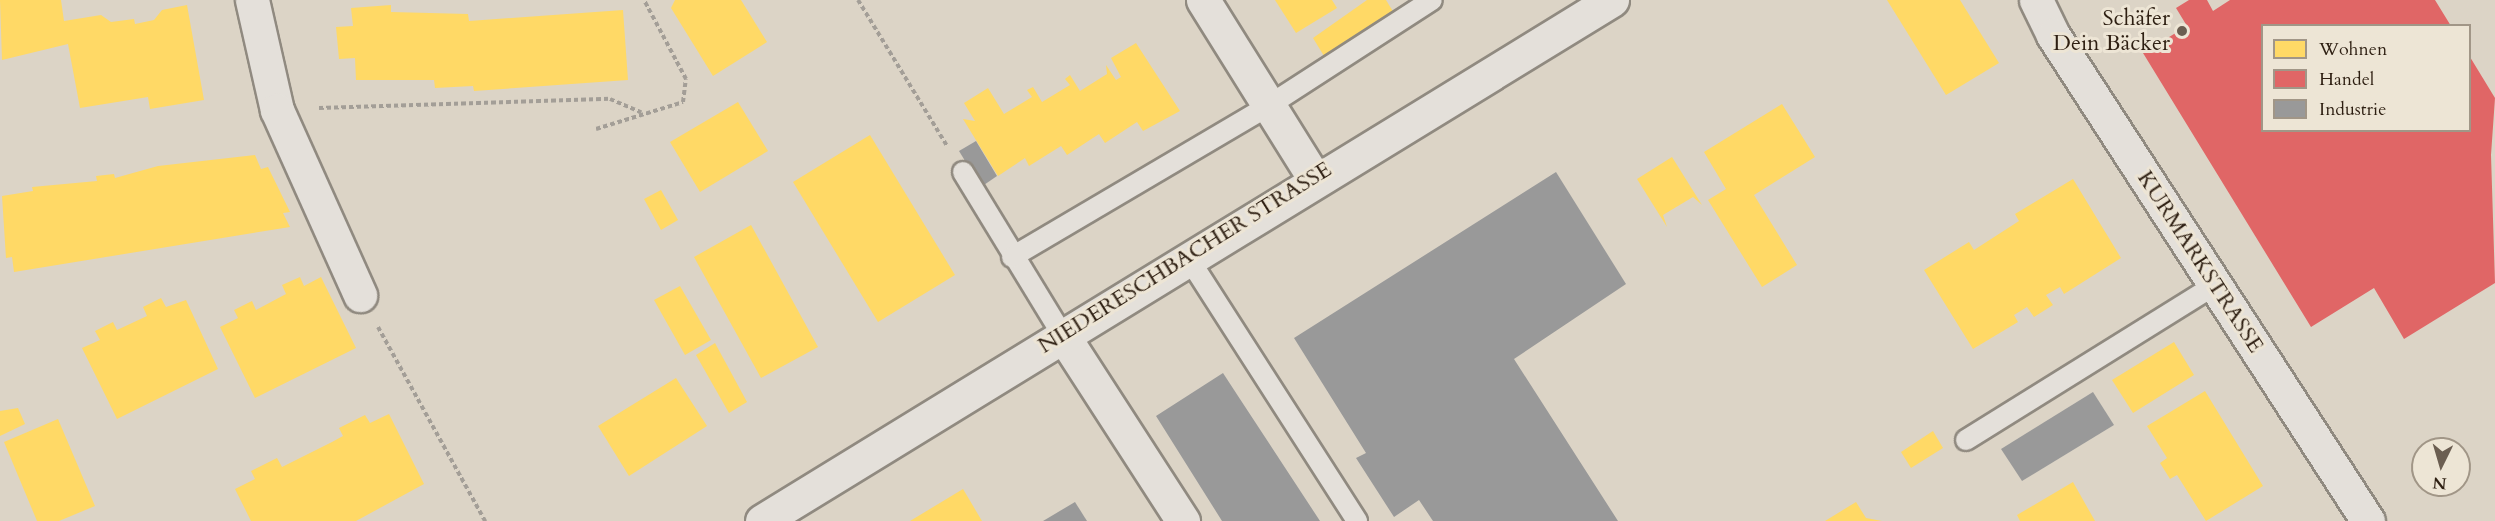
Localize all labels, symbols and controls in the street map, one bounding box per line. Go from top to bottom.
place label: Schäfer Dein Bäcker [2053,5,2170,56]
marker: Schäfer Dein Bäcker [2175,24,2189,38]
legend [2261,24,2471,132]
text: Wohnen [2319,37,2387,62]
text: Handel [2319,67,2374,92]
text: Industrie [2319,97,2386,122]
street label: NIEDERESCHBACHER STRASSE [1034,157,1336,359]
street label: KURMARKSTRASSE [2131,166,2269,358]
north arrow [2411,437,2471,497]
text: N [2432,471,2447,495]

